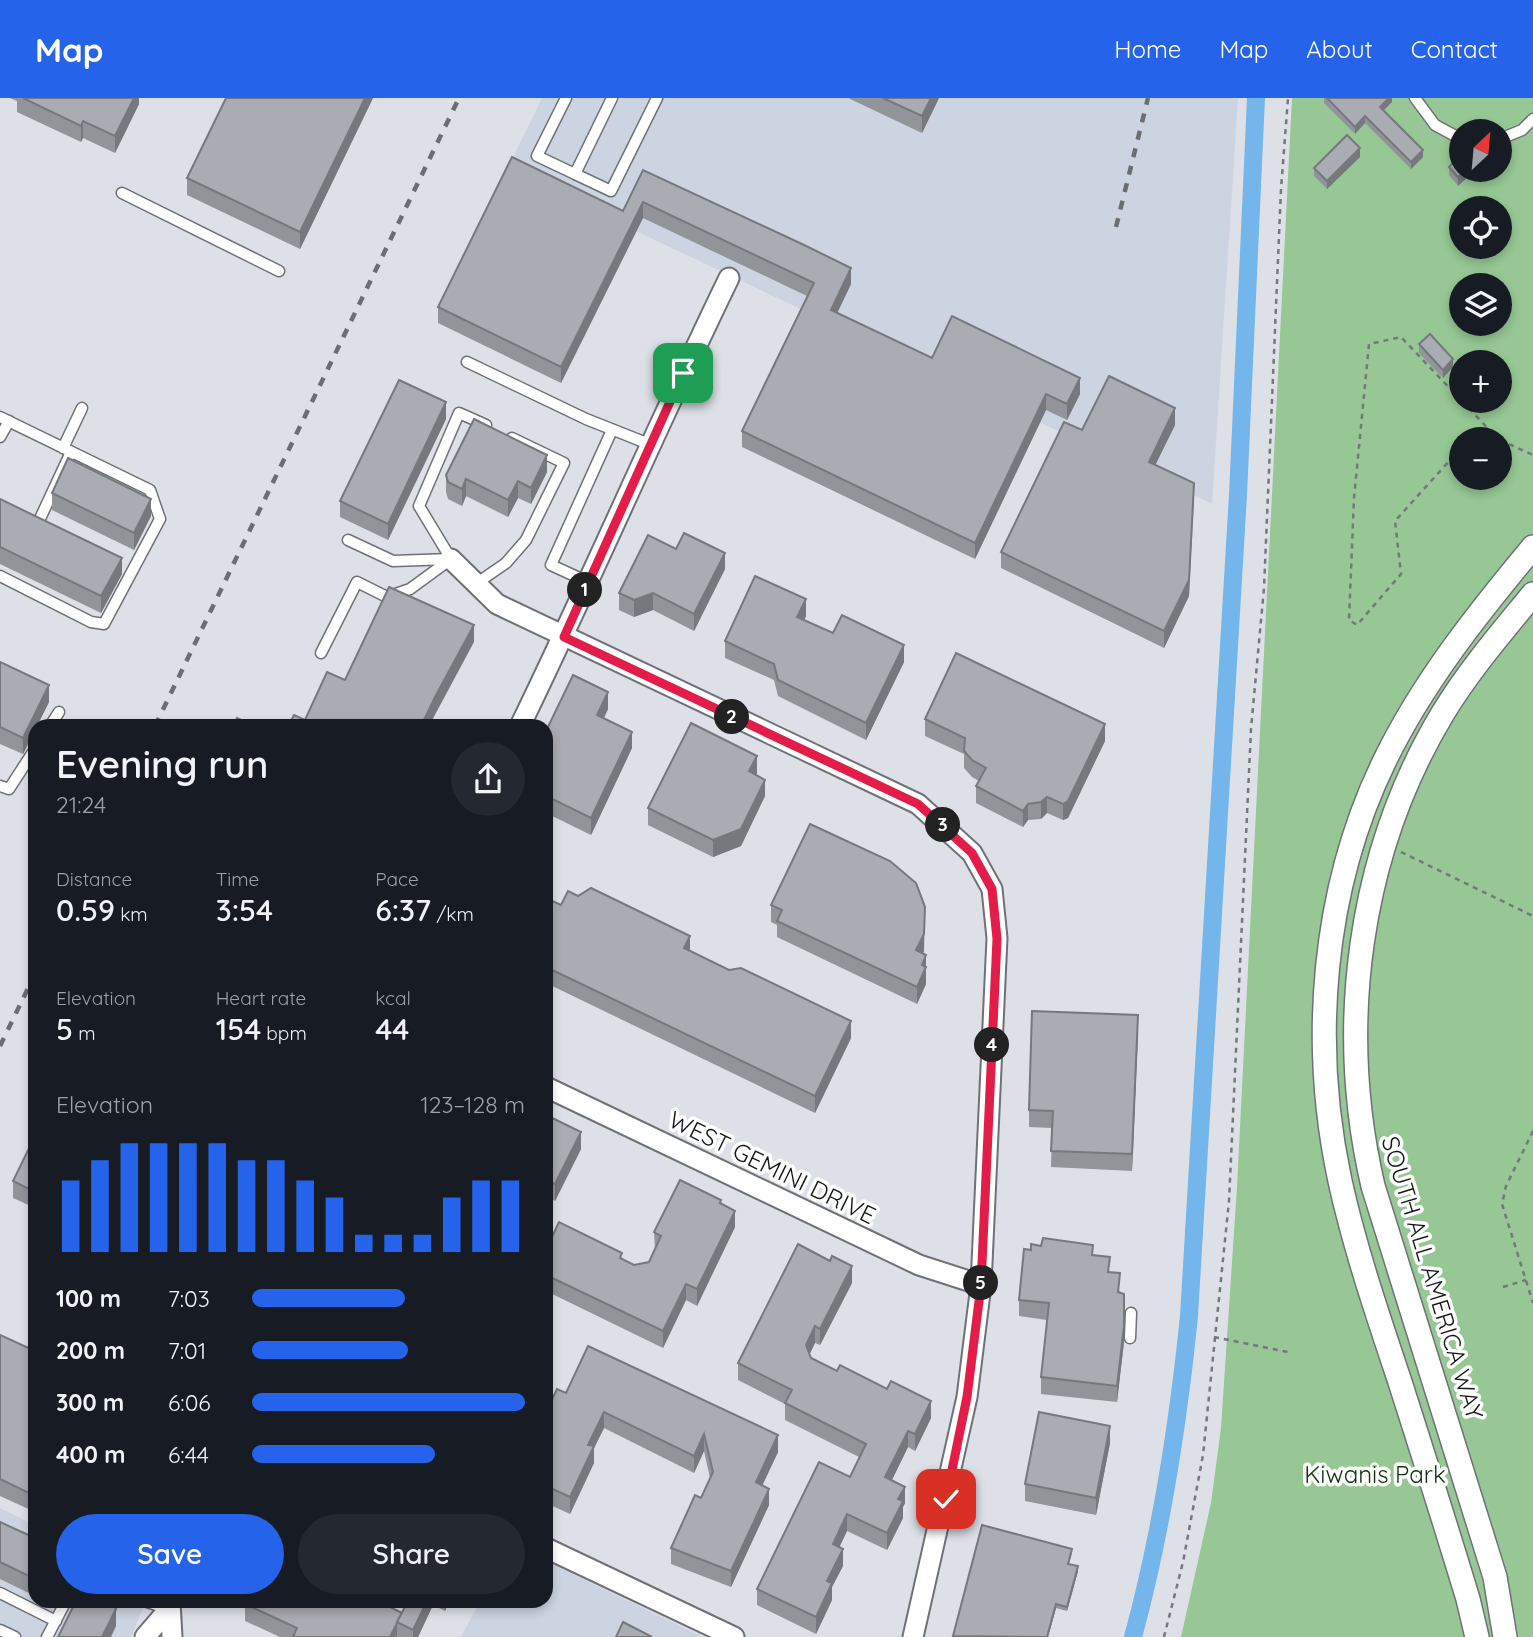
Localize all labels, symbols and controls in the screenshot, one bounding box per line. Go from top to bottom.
text: Map [35,29,103,70]
text: Home [1114,34,1181,64]
text: Map [1219,34,1268,64]
text: About [1306,34,1373,64]
text: Contact [1411,34,1498,64]
north arrow [1449,119,1512,182]
map controls [1449,119,1512,490]
button: locate [1449,196,1512,259]
button: layers [1449,273,1512,336]
pin [653,343,713,403]
button: + [1449,350,1512,413]
icon: arrive [664,354,702,392]
button: − [1449,427,1512,490]
pin: 1 [568,573,602,608]
text: 1 [581,577,588,601]
pin: 2 [714,700,750,734]
text: 2 [726,704,737,728]
text: Evening run [56,740,269,788]
button: share [451,742,525,816]
text: 21:24 [56,790,106,819]
pin: 3 [926,808,960,842]
text: 3 [937,812,948,836]
text: Distance [56,867,132,891]
text: Time [216,867,259,891]
text: Pace [375,867,419,891]
text: 0.59 [56,891,115,929]
text: 3:54 [216,891,273,929]
text: 6:37 [375,891,431,929]
text: km [115,902,148,926]
text: /km [431,902,474,926]
text: Elevation [56,986,136,1010]
text: Heart rate [216,986,306,1010]
text: kcal [375,986,411,1010]
text: 5 [56,1010,73,1048]
text: 154 [216,1010,261,1048]
text: 44 [375,1010,409,1048]
text: m [73,1021,96,1045]
text: bpm [261,1021,307,1045]
pin: 4 [974,1028,1010,1062]
text: 4 [986,1032,997,1056]
text: Elevation [56,1090,153,1119]
text: 123–128 m [420,1090,525,1119]
street label: WEST GEMINI DRIVE [664,1104,881,1230]
street label: SOUTH ALL AMERICA WAY [1376,1133,1490,1423]
pin: 5 [964,1266,998,1300]
text: 5 [975,1270,986,1294]
text: 100 m [56,1284,121,1313]
text: 7:03 [168,1284,210,1313]
text: 200 m [56,1336,125,1365]
text: 7:01 [168,1336,206,1365]
text: 300 m [56,1388,124,1417]
text: 6:06 [168,1388,211,1417]
text: 400 m [56,1440,125,1469]
text: 6:44 [168,1440,209,1469]
park label: Kiwanis Park [1304,1459,1446,1489]
pin [916,1469,976,1529]
icon: check [927,1480,965,1518]
button: Save [56,1514,284,1594]
button: Share [298,1514,525,1594]

